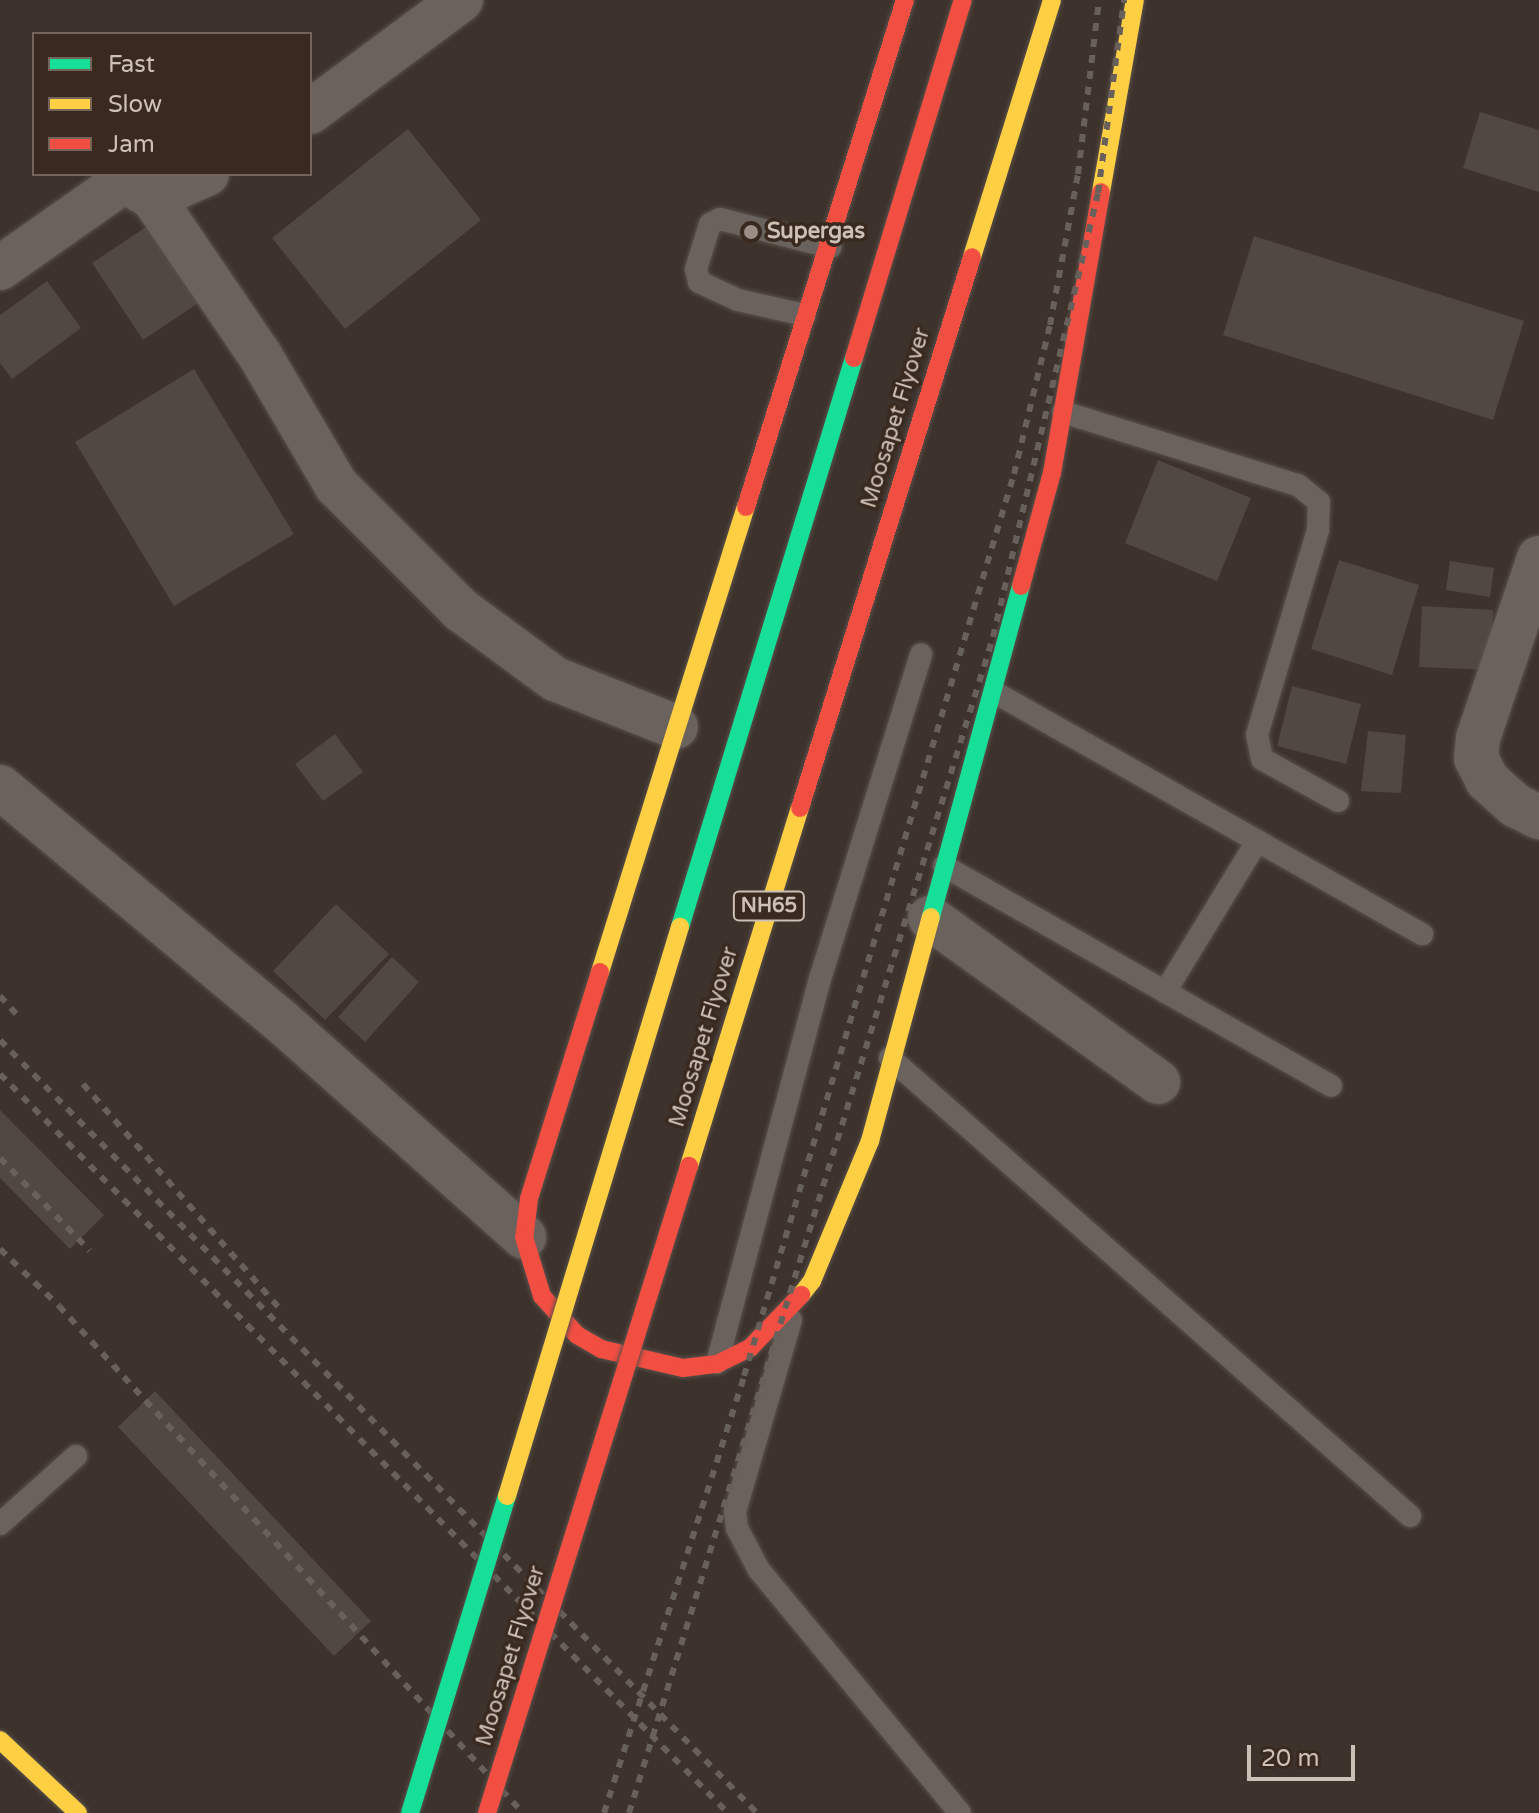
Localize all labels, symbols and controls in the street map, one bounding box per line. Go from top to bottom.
legend [32,32,312,176]
text: Fast [108,50,155,79]
text: Slow [108,90,162,119]
text: Jam [108,130,155,159]
place label: Supergas [767,219,865,245]
marker: Supergas [742,223,760,241]
street label: Moosapet Flyover [856,325,936,511]
road number: NH65 [731,890,807,922]
street label: Moosapet Flyover [664,944,744,1130]
street label: Moosapet Flyover [471,1563,551,1749]
scale bar [1251,1729,1359,1779]
text: 20 m [1261,1744,1319,1773]

